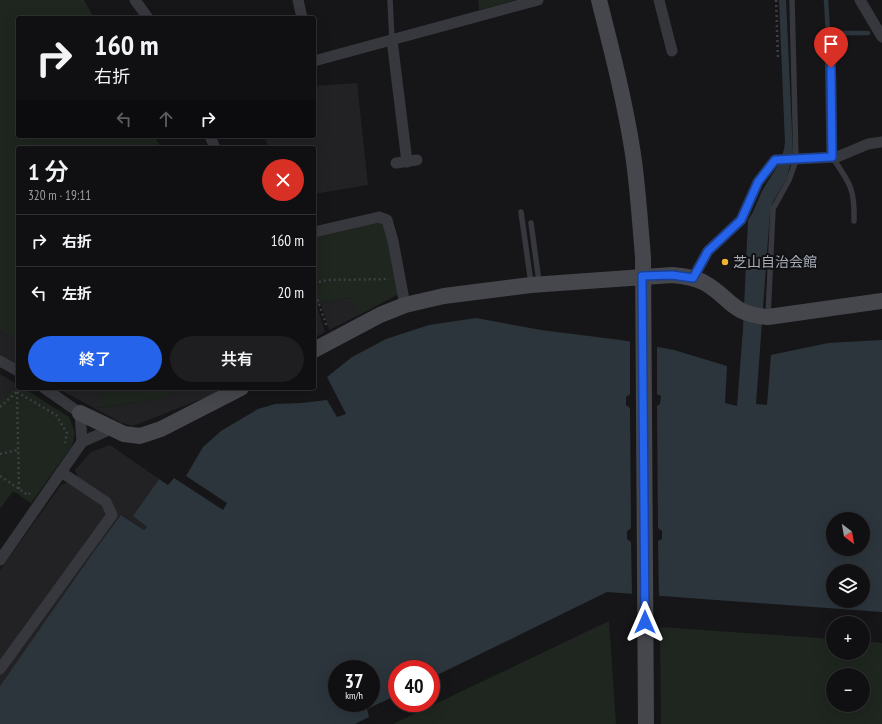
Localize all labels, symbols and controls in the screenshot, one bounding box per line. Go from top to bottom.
text: 160 m [94,26,158,63]
pin [814,27,848,68]
icon: right [28,32,80,84]
icon: arrive [820,33,842,55]
text: 右折 [94,65,130,88]
icon: left [113,108,135,130]
icon: ahead [155,108,177,130]
icon: right [197,108,219,130]
text: 1 分 [28,156,68,187]
button: close [262,159,304,201]
text: 320 m · 19:11 [28,187,91,204]
icon: right [28,230,50,252]
text: 160 m [271,231,304,250]
text: 右折 [62,232,92,251]
place label: 芝山自治会館 [733,253,817,271]
marker: 芝山自治会館 [720,257,730,267]
icon: left [28,282,50,304]
text: 20 m [278,283,304,302]
text: 左折 [62,284,92,303]
button: 終了 [28,336,162,382]
button: 共有 [170,336,304,382]
north arrow [826,512,870,556]
map controls [826,512,870,712]
button: layers [826,564,870,608]
position arrow [624,601,666,643]
button: + [826,616,870,660]
speed limit sign: 40 [388,660,440,712]
text: 37 [344,668,364,694]
button: − [826,668,870,712]
text: km/h [345,689,363,702]

